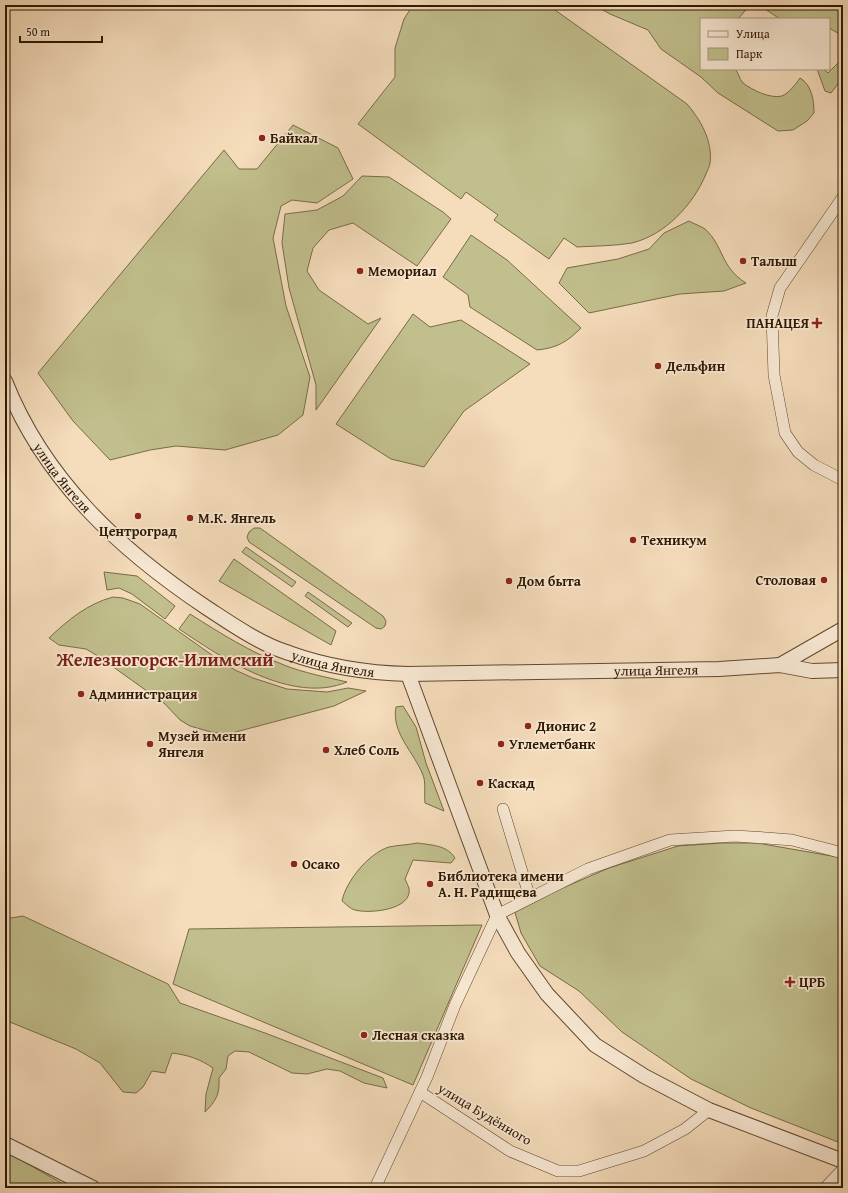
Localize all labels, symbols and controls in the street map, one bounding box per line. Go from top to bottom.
scale bar [20,18,102,44]
legend [700,18,830,70]
text: 50 m [26,23,50,40]
text: Улица [736,25,770,42]
text: Парк [736,45,763,62]
place label: Байкал [270,128,318,148]
marker: Байкал [257,133,267,143]
place label: Талыш [751,251,797,271]
marker: Талыш [738,256,748,266]
place label: Мемориал [368,261,437,281]
marker: Мемориал [355,266,365,276]
place label: ПАНАЦЕЯ [746,313,809,333]
marker: ПАНАЦЕЯ [812,318,822,328]
place label: Дельфин [665,356,726,376]
marker: Дельфин [653,361,663,371]
street label: улица Янгеля [28,438,96,517]
place label: М.К. Янгель [198,508,276,528]
marker: Центроград [133,511,143,521]
marker: М.К. Янгель [185,513,195,523]
place label: Центроград [99,521,177,541]
place label: Техникум [641,530,707,550]
marker: Техникум [628,535,638,545]
place label: Столовая [755,570,816,590]
place label: Дом быта [516,571,582,591]
marker: Столовая [819,575,829,585]
marker: Дом быта [504,576,514,586]
street label: улица Янгеля [288,644,375,682]
district label: Железногорск-Илимский [55,646,274,673]
street label: улица Янгеля [613,659,698,681]
place label: Администрация [89,684,198,704]
marker: Администрация [76,689,86,699]
place label: Дионис 2 [535,716,596,736]
marker: Дионис 2 [523,721,533,731]
place label: Музей имени Янгеля [157,726,246,762]
place label: Углеметбанк [509,734,596,754]
marker: Музей имени Янгеля [145,739,155,749]
marker: Углеметбанк [496,739,506,749]
place label: Хлеб Соль [334,740,399,760]
marker: Хлеб Соль [321,745,331,755]
place label: Каскад [488,773,535,793]
marker: Каскад [475,778,485,788]
place label: Осако [302,854,340,874]
marker: Осако [289,859,299,869]
place label: Библиотека имени А. Н. Радищева [438,866,564,902]
marker: Библиотека имени А. Н. Радищева [425,879,435,889]
place label: ЦРБ [799,972,825,992]
marker: ЦРБ [784,976,796,988]
place label: Лесная сказка [372,1025,465,1045]
marker: Лесная сказка [359,1030,369,1040]
street label: улица Будённого [433,1077,536,1150]

